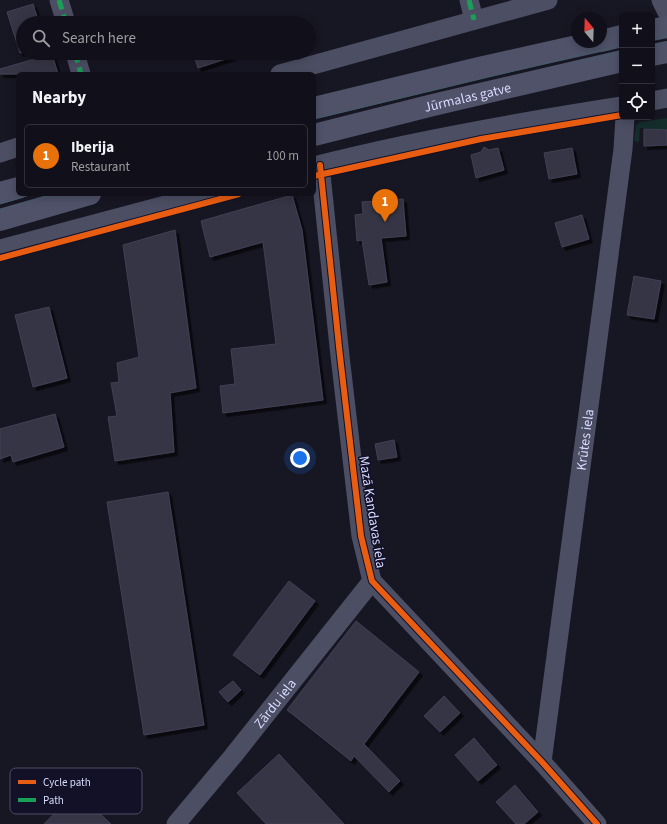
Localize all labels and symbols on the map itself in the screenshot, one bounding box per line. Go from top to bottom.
north arrow [571,12,607,48]
street label: Jūrmalas gatve [422,78,513,118]
pin: 1 [372,189,398,222]
street label: Krūtes iela [572,408,600,472]
your location [290,448,310,468]
street label: Mazā Kandavas iela [353,455,391,570]
street label: Zārdu iela [250,675,302,733]
legend [10,768,142,814]
text: Cycle path [43,775,91,790]
text: Path [43,793,64,808]

